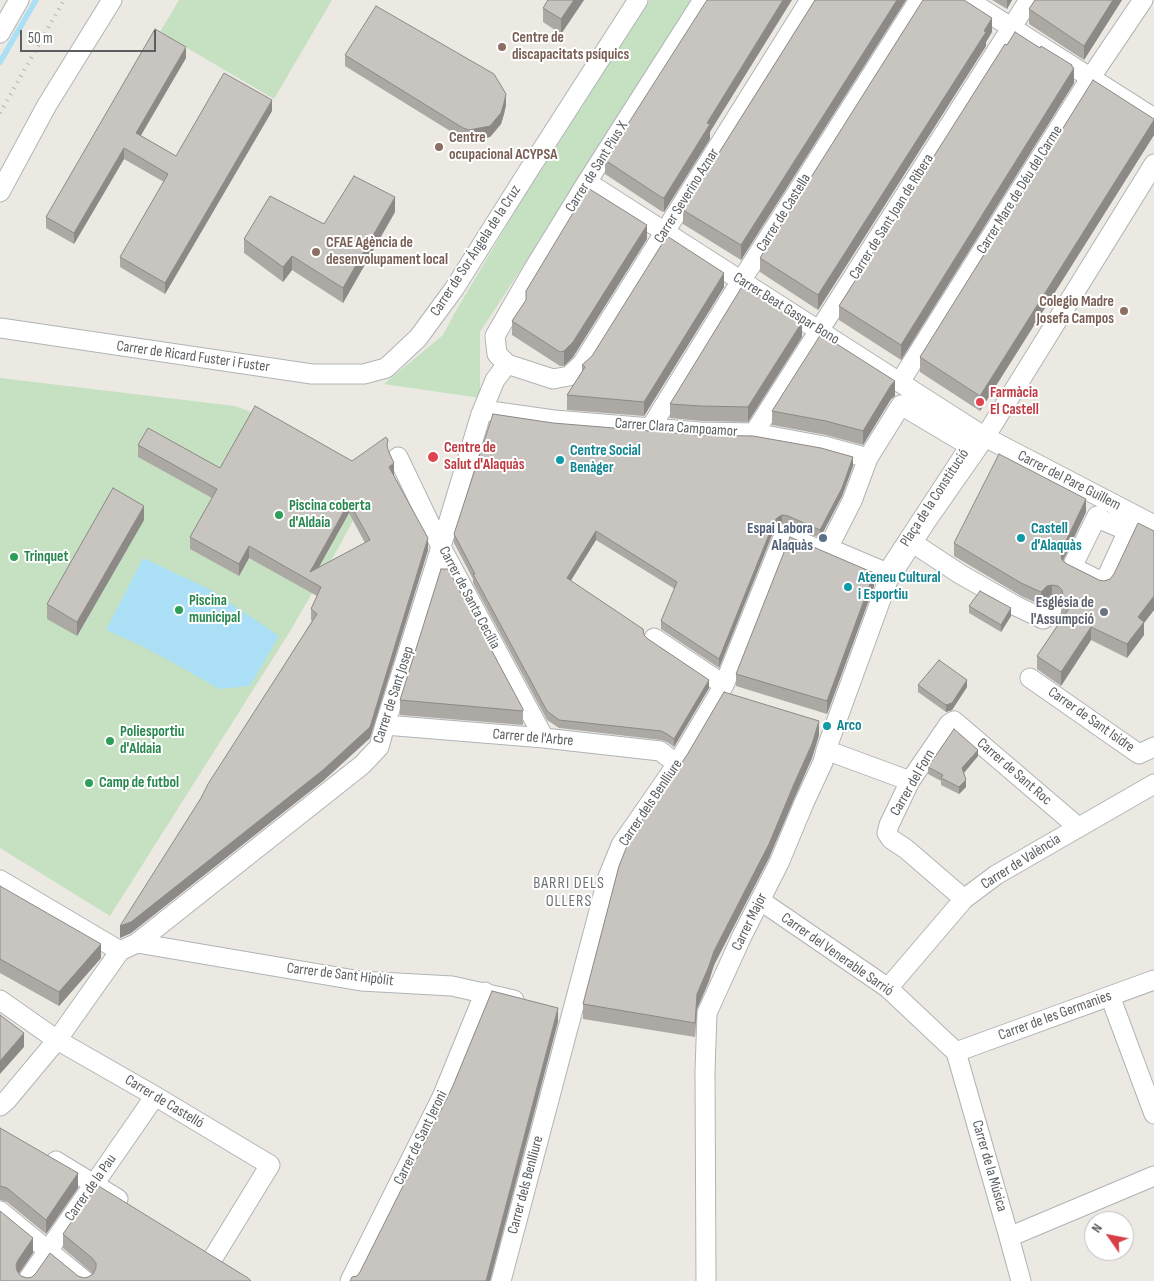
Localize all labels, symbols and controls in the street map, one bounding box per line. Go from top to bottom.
scale bar [22,20,159,52]
text: 50 m [28,29,53,48]
place label: Centre de discapacitats psíquics [512,29,629,64]
marker: Centre de discapacitats psíquics [496,41,508,53]
street label: Carrer de Sant Pius X [562,118,632,216]
street label: Carrer Mare de Déu del Carme [973,122,1067,258]
place label: Centre ocupacional ACYPSA [449,129,557,164]
marker: Centre ocupacional ACYPSA [433,141,445,153]
street label: Carrer Severino Aznar [651,145,723,247]
street label: Carrer de Sant Joan de Ribera [846,151,938,283]
street label: Carrer de Castella [753,171,815,255]
street label: Carrer de Sor Ángela de la Cruz [427,182,525,320]
place label: CFAE Agència de desenvolupament local [326,234,448,269]
marker: CFAE Agència de desenvolupament local [310,246,322,258]
street label: Carrer Beat Gaspar Bono [729,269,843,349]
place label: Colegio Madre Josefa Campos [1036,293,1114,328]
marker: Colegio Madre Josefa Campos [1118,305,1130,317]
street label: Carrer de Ricard Fuster i Fuster [115,337,271,377]
place label: Farmàcia El Castell [990,384,1039,419]
marker: Farmàcia El Castell [974,396,986,408]
street label: Carrer Clara Campoamor [614,415,738,441]
place label: Centre de Salut d'Alaquàs [444,439,524,474]
place label: Centre Social Benàger [570,442,641,477]
street label: Plaça de la Constitució [897,446,973,550]
street label: Carrer del Pare Guillem [1014,447,1124,515]
marker: Centre de Salut d'Alaquàs [426,450,440,464]
marker: Centre Social Benàger [554,454,566,466]
place label: Piscina coberta d'Aldaia [289,497,371,532]
marker: Piscina coberta d'Aldaia [273,509,285,521]
place label: Espai Labora Alaquàs [747,520,813,555]
place label: Castell d'Alaquàs [1031,520,1082,555]
marker: Espai Labora Alaquàs [817,532,829,544]
marker: Castell d'Alaquàs [1015,532,1027,544]
street label: Carrer de Santa Cecília [434,544,504,652]
place label: Trinquet [24,548,68,566]
marker: Trinquet [8,551,20,563]
place label: Ateneu Cultural i Esportiu [858,569,941,604]
marker: Ateneu Cultural i Esportiu [842,581,854,593]
place label: Piscina municipal [189,592,240,627]
place label: Església de l'Assumpció [1031,594,1094,629]
marker: Piscina municipal [173,604,185,616]
marker: Església de l'Assumpció [1098,606,1110,618]
street label: Carrer de Sant Josep [370,644,418,746]
street label: Carrer de Sant Isidre [1044,683,1138,757]
place label: Arco [837,717,862,735]
marker: Arco [821,720,833,732]
place label: Poliesportiu d'Aldaia [120,723,184,758]
street label: Carrer de l'Arbre [492,726,574,750]
marker: Poliesportiu d'Aldaia [104,735,116,747]
street label: Carrer de Sant Roc [973,735,1055,809]
street label: Carrer del Forn [887,747,939,819]
street label: Carrer dels Benlliure [615,756,687,850]
place label: Camp de futbol [99,774,179,792]
marker: Camp de futbol [83,777,95,789]
street label: Carrer de València [978,830,1064,894]
district label: BARRI DELS OLLERS [532,874,606,912]
street label: Carrer Major [728,890,772,954]
street label: Carrer del Venerable Sarrió [777,909,897,1001]
street label: Carrer de Sant Hipòlit [286,960,394,990]
street label: Carrer de les Germanies [996,987,1114,1045]
street label: Carrer de Castelló [121,1071,207,1133]
street label: Carrer de Sant Jeroni [390,1088,452,1188]
street label: Carrer de la Música [967,1118,1011,1214]
street label: Carrer dels Benlliure [504,1134,548,1236]
street label: Carrer de la Pau [61,1151,121,1225]
north arrow [1084,1211,1134,1261]
text: N [1088,1220,1106,1236]

